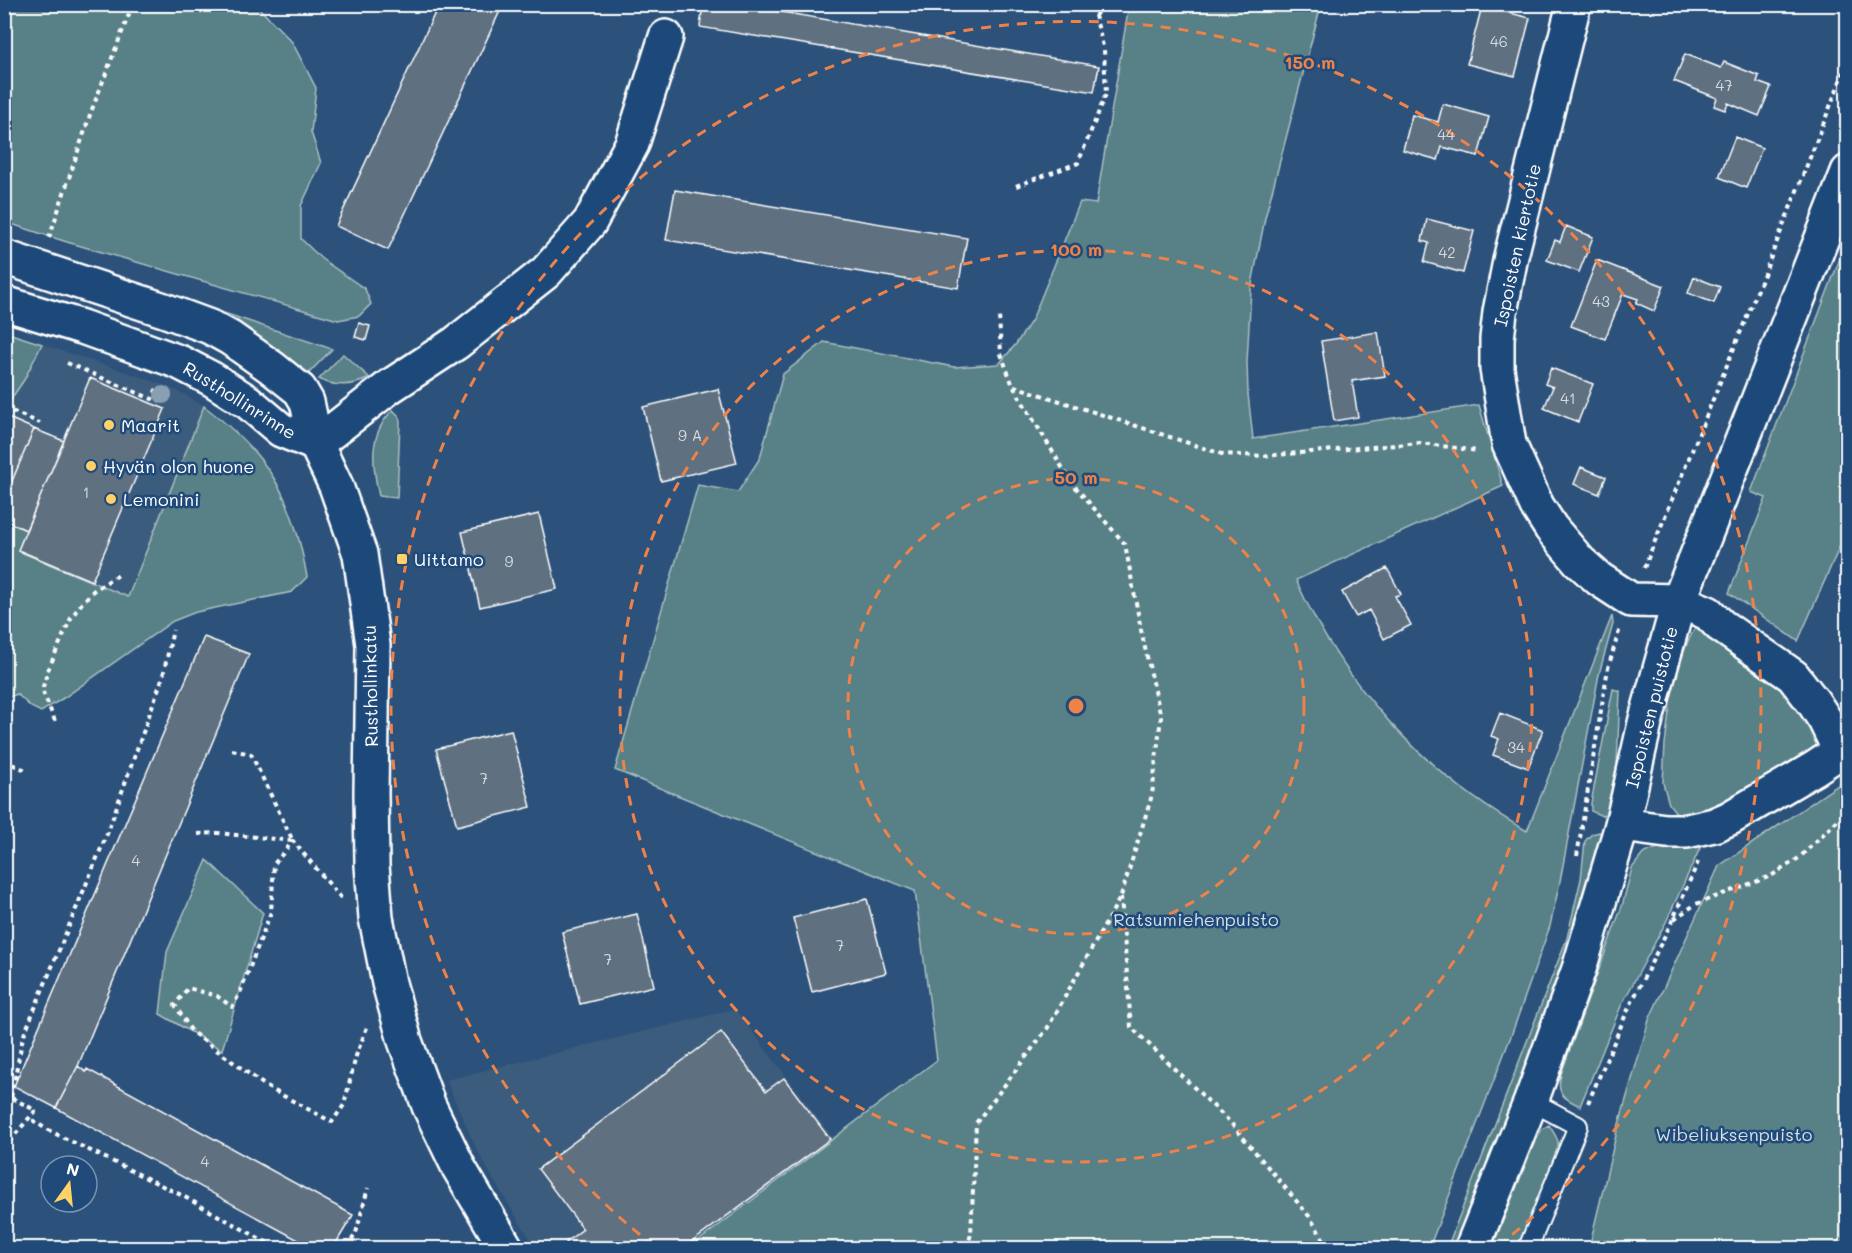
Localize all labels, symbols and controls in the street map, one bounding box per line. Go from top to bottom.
house number: 46 [1490,31,1508,51]
text: 150 m [1285,50,1335,74]
house number: 47 [1715,75,1733,95]
house number: 44 [1437,124,1455,144]
street label: Ispoisten kiertotie [1488,161,1546,329]
text: 100 m [1050,237,1102,261]
house number: 42 [1438,242,1456,262]
house number: 43 [1592,291,1610,311]
street label: Rusthollinrinne [179,356,301,444]
house number: 41 [1560,388,1576,408]
place label: Maarit [121,413,180,437]
marker: Maarit [102,418,116,432]
house number: 9 A [678,425,702,445]
place label: Hyvän olon huone [103,454,254,478]
marker: Hyvän olon huone [84,459,98,473]
text: 50 m [1055,465,1097,489]
house number: 1 [83,482,89,502]
place label: Lemonini [123,487,200,511]
marker: Lemonini [104,492,118,506]
place label: Uittamo [414,547,484,571]
house number: 9 [505,551,514,571]
marker: Uittamo [395,552,409,566]
street label: Ispoisten puistotie [1619,624,1683,790]
street label: Rusthollinkatu [357,625,383,747]
centre of rings [1066,696,1086,716]
house number: 34 [1507,737,1525,757]
house number: 7 [480,768,488,788]
house number: 4 [132,850,141,870]
park label: Ratsumiehenpuisto [1113,907,1279,931]
house number: 7 [836,935,844,955]
house number: 7 [604,949,612,969]
park label: Wibeliuksenpuisto [1655,1122,1813,1146]
house number: 4 [201,1151,210,1171]
north arrow [39,1154,99,1214]
text: N [64,1157,82,1181]

